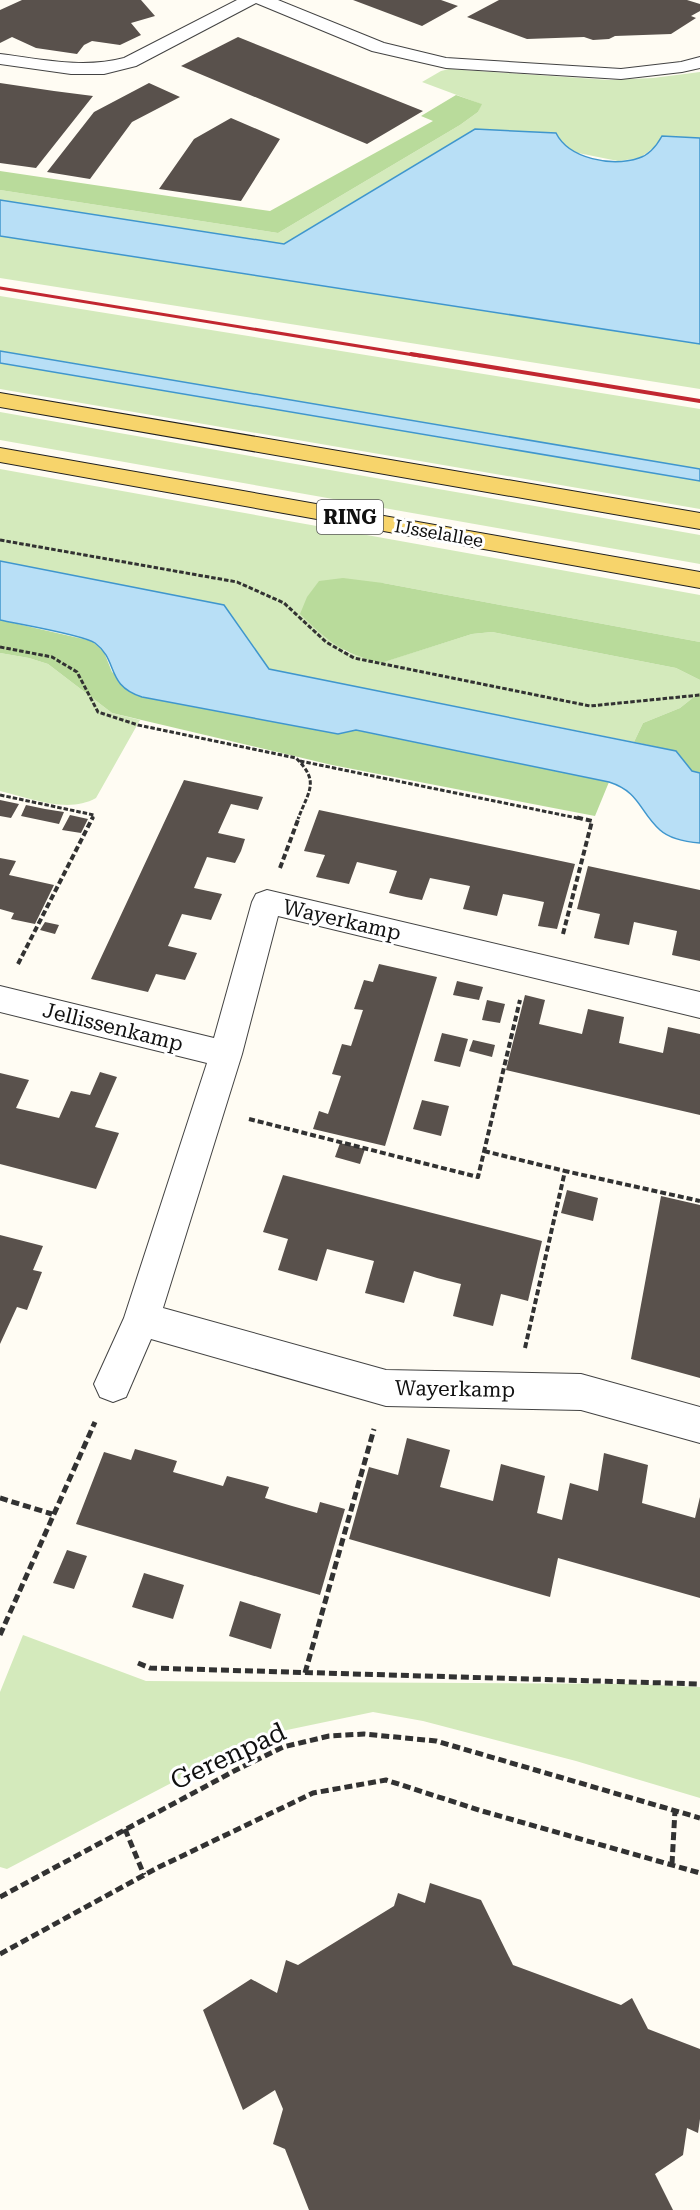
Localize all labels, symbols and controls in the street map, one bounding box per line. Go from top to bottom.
road number: RING [317,500,383,534]
street label: IJsselallee [393,515,485,551]
street label: Wayerkamp [281,895,403,945]
street label: Jellissenkamp [40,998,186,1056]
street label: Wayerkamp [395,1376,515,1402]
street label: Gerenpad [166,1716,291,1796]

